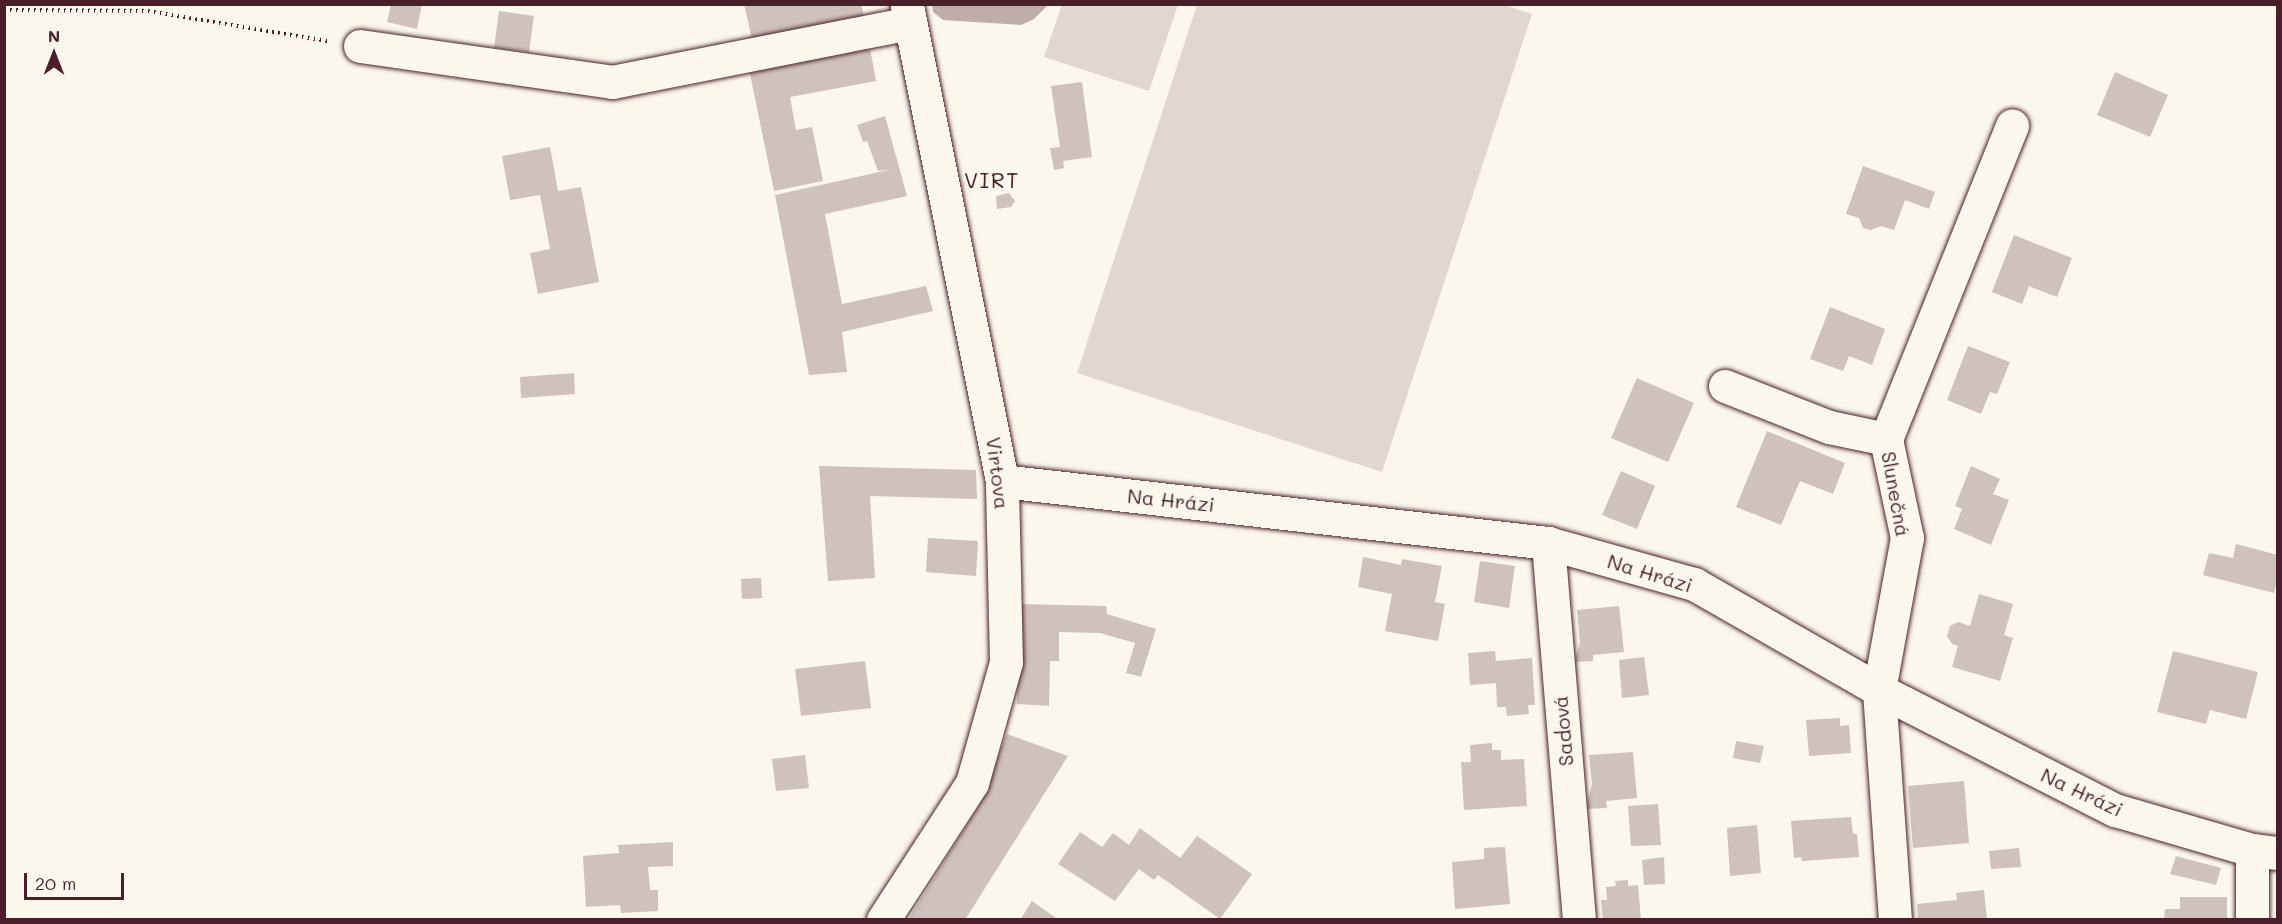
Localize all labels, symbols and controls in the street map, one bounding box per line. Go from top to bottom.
north arrow [24,24,84,84]
text: N [48,25,60,46]
district label: VIRT [964,167,1020,193]
street label: Virtova [982,435,1014,511]
street label: Slunečná [1877,450,1915,538]
street label: Na Hrázi [1126,483,1216,517]
street label: Na Hrázi [1605,549,1695,597]
street label: Sadová [1548,695,1578,767]
street label: Na Hrázi [2037,763,2127,821]
scale bar [27,861,128,899]
text: 20 m [35,871,76,895]

